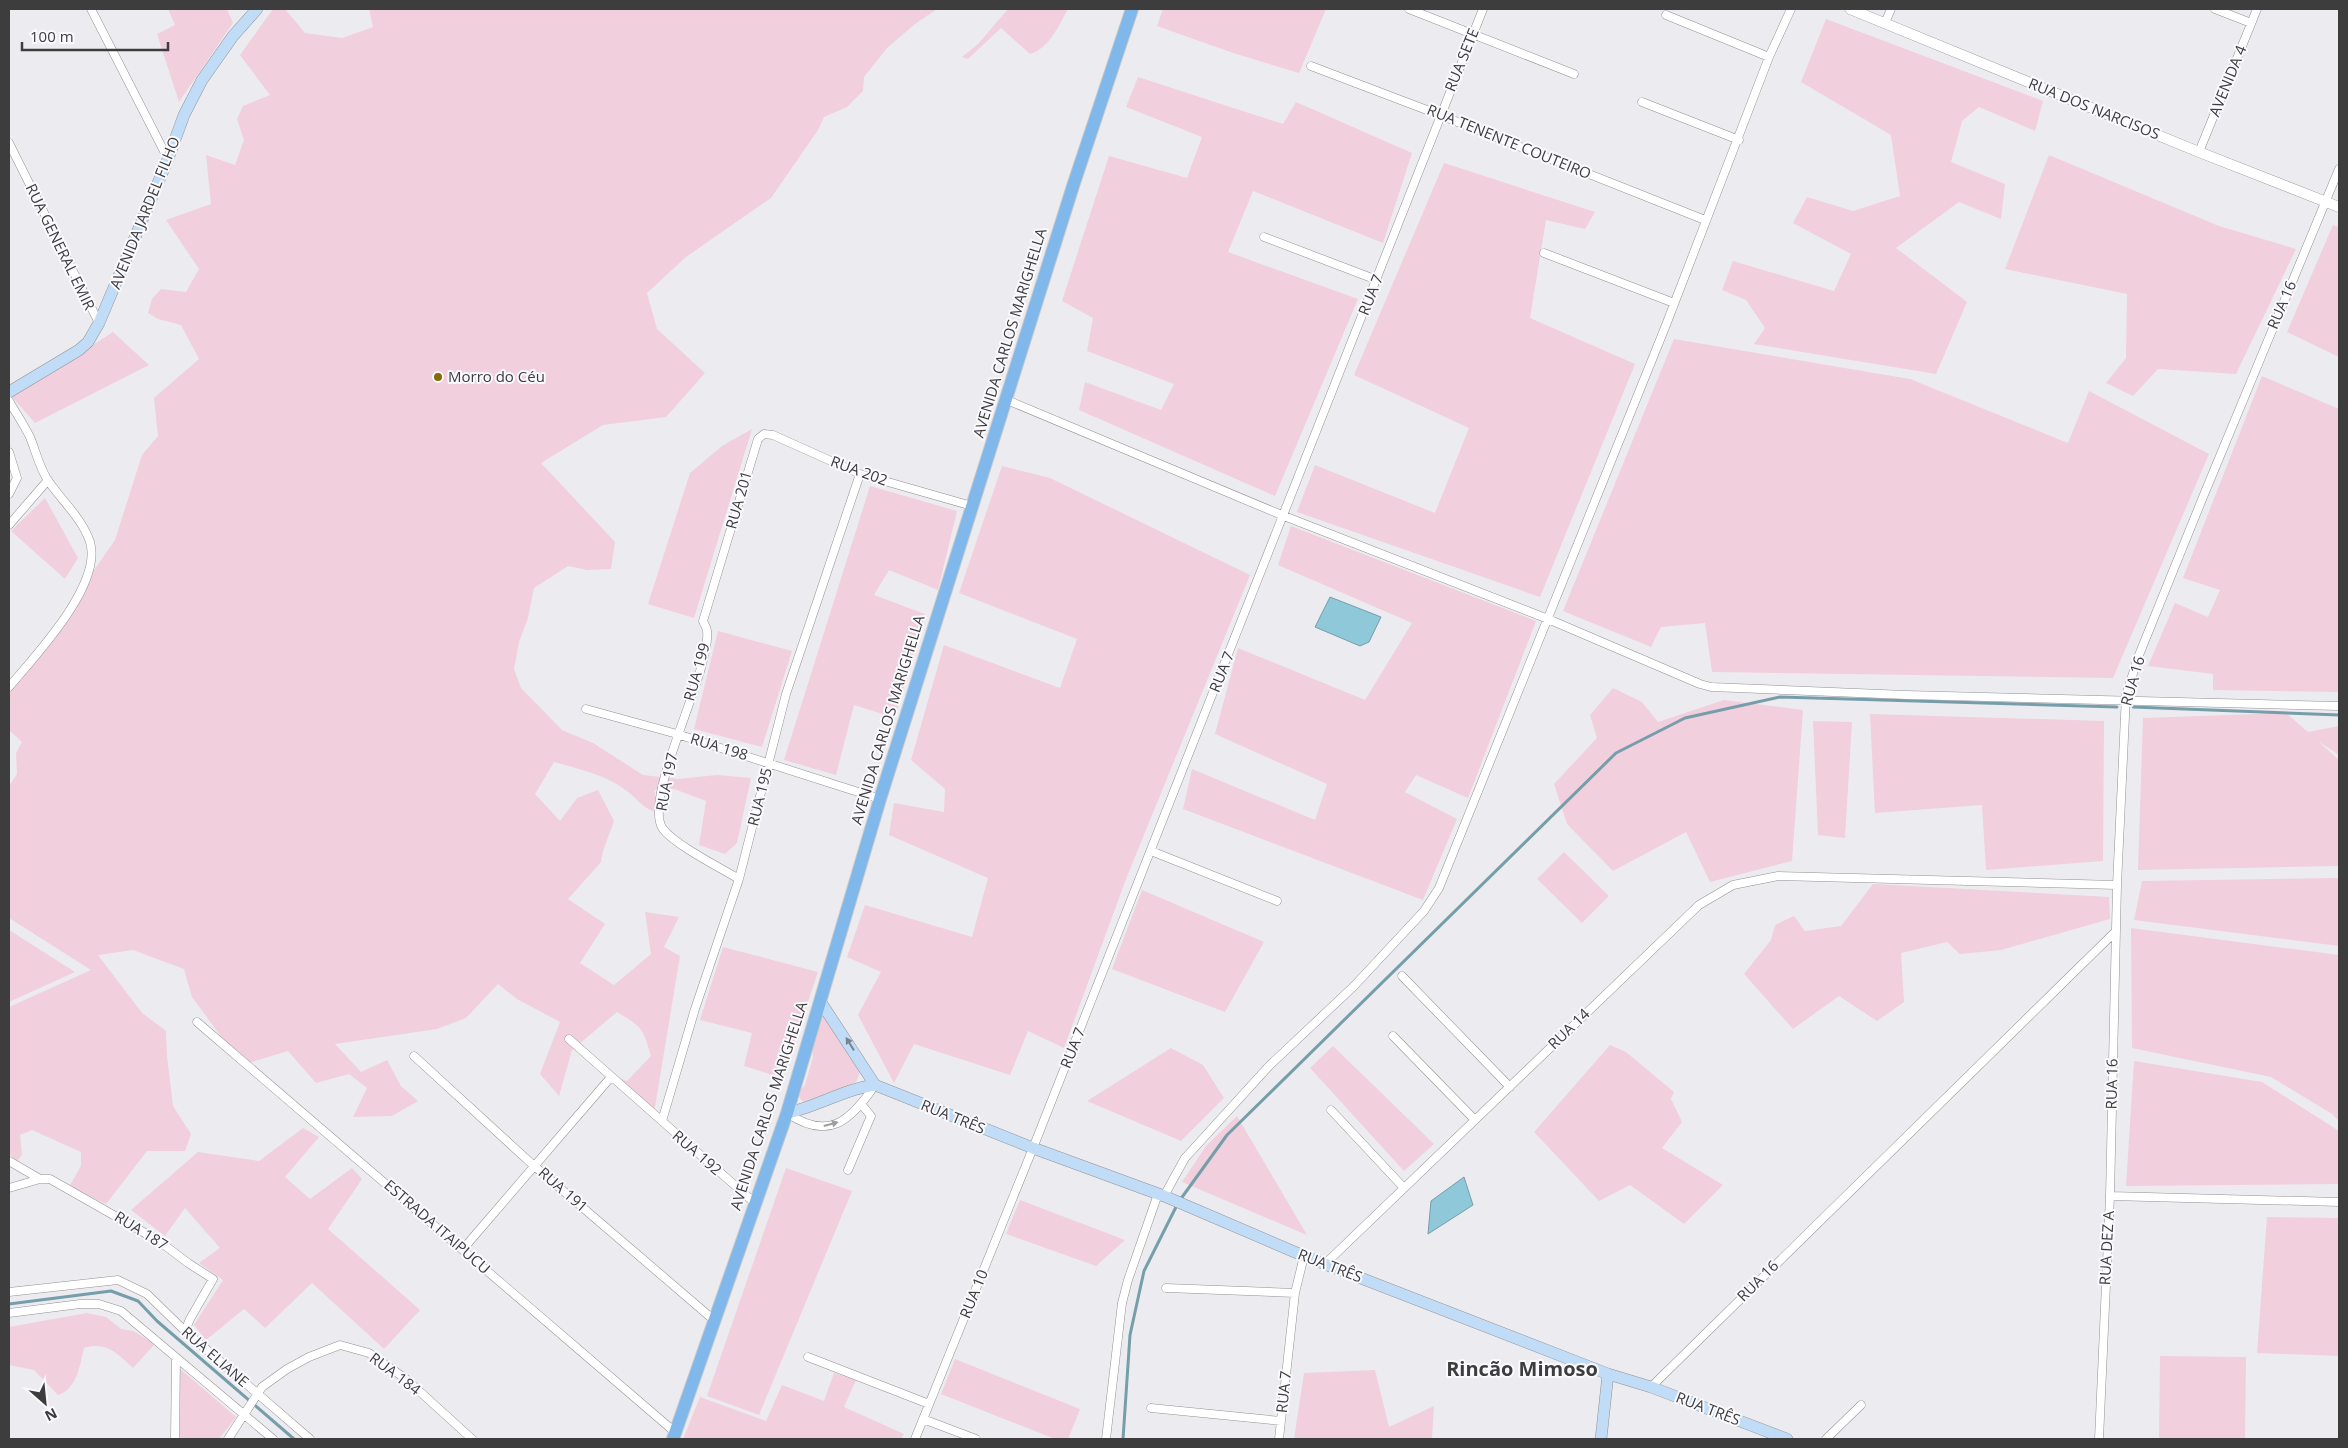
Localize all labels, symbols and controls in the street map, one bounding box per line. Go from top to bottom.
scale bar [22,20,169,52]
street label: RUA SETE [1439,25,1483,94]
text: 100 m [30,26,74,46]
street label: AVENIDA 4 [2204,42,2251,119]
street label: RUA DOS NARCISOS [2026,73,2163,144]
street label: RUA TENENTE COUTEIRO [1424,99,1594,183]
street label: AVENIDA JARDEL FILHO [104,133,184,292]
street label: RUA GENERAL EMIR [22,180,101,314]
street label: AVENIDA CARLOS MARIGHELLA [968,225,1051,440]
street label: RUA 7 [1353,271,1387,318]
street label: RUA 16 [2262,277,2300,332]
place label: Morro do Céu [448,366,545,386]
marker: Morro do Céu [432,371,444,383]
street label: RUA 202 [828,451,891,490]
street label: RUA 201 [720,468,756,531]
street label: AVENIDA CARLOS MARIGHELLA [846,612,929,827]
street label: RUA 199 [678,640,714,703]
street label: RUA 7 [1204,648,1238,695]
street label: RUA 16 [2115,654,2149,708]
street label: RUA 198 [688,728,751,764]
street label: RUA 197 [651,751,681,813]
street label: RUA 195 [742,766,776,828]
street label: AVENIDA CARLOS MARIGHELLA [725,998,811,1213]
street label: RUA 14 [1543,1003,1594,1053]
street label: RUA 7 [1055,1024,1089,1071]
one-way arrow [845,1037,854,1050]
street label: RUA 16 [2101,1058,2121,1110]
street label: RUA TRÊS [918,1094,988,1138]
one-way arrow [824,1120,839,1128]
street label: RUA 192 [669,1125,727,1179]
street label: RUA 191 [535,1162,593,1216]
street label: ESTRADA ITAIPUCU [380,1175,495,1278]
street label: RUA 187 [111,1206,172,1254]
street label: RUA DEZ A [2094,1210,2118,1286]
street label: RUA TRÊS [1295,1244,1366,1287]
street label: RUA 16 [1732,1255,1782,1305]
street label: RUA 10 [954,1266,992,1321]
street label: RUA ELIANE [178,1321,254,1391]
street label: RUA 184 [366,1347,426,1399]
district label: Rincão Mimoso [1446,1355,1598,1382]
street label: RUA 7 [1271,1370,1295,1414]
north arrow [20,1378,70,1428]
street label: RUA TRÊS [1673,1387,1744,1430]
text: N [42,1404,61,1426]

